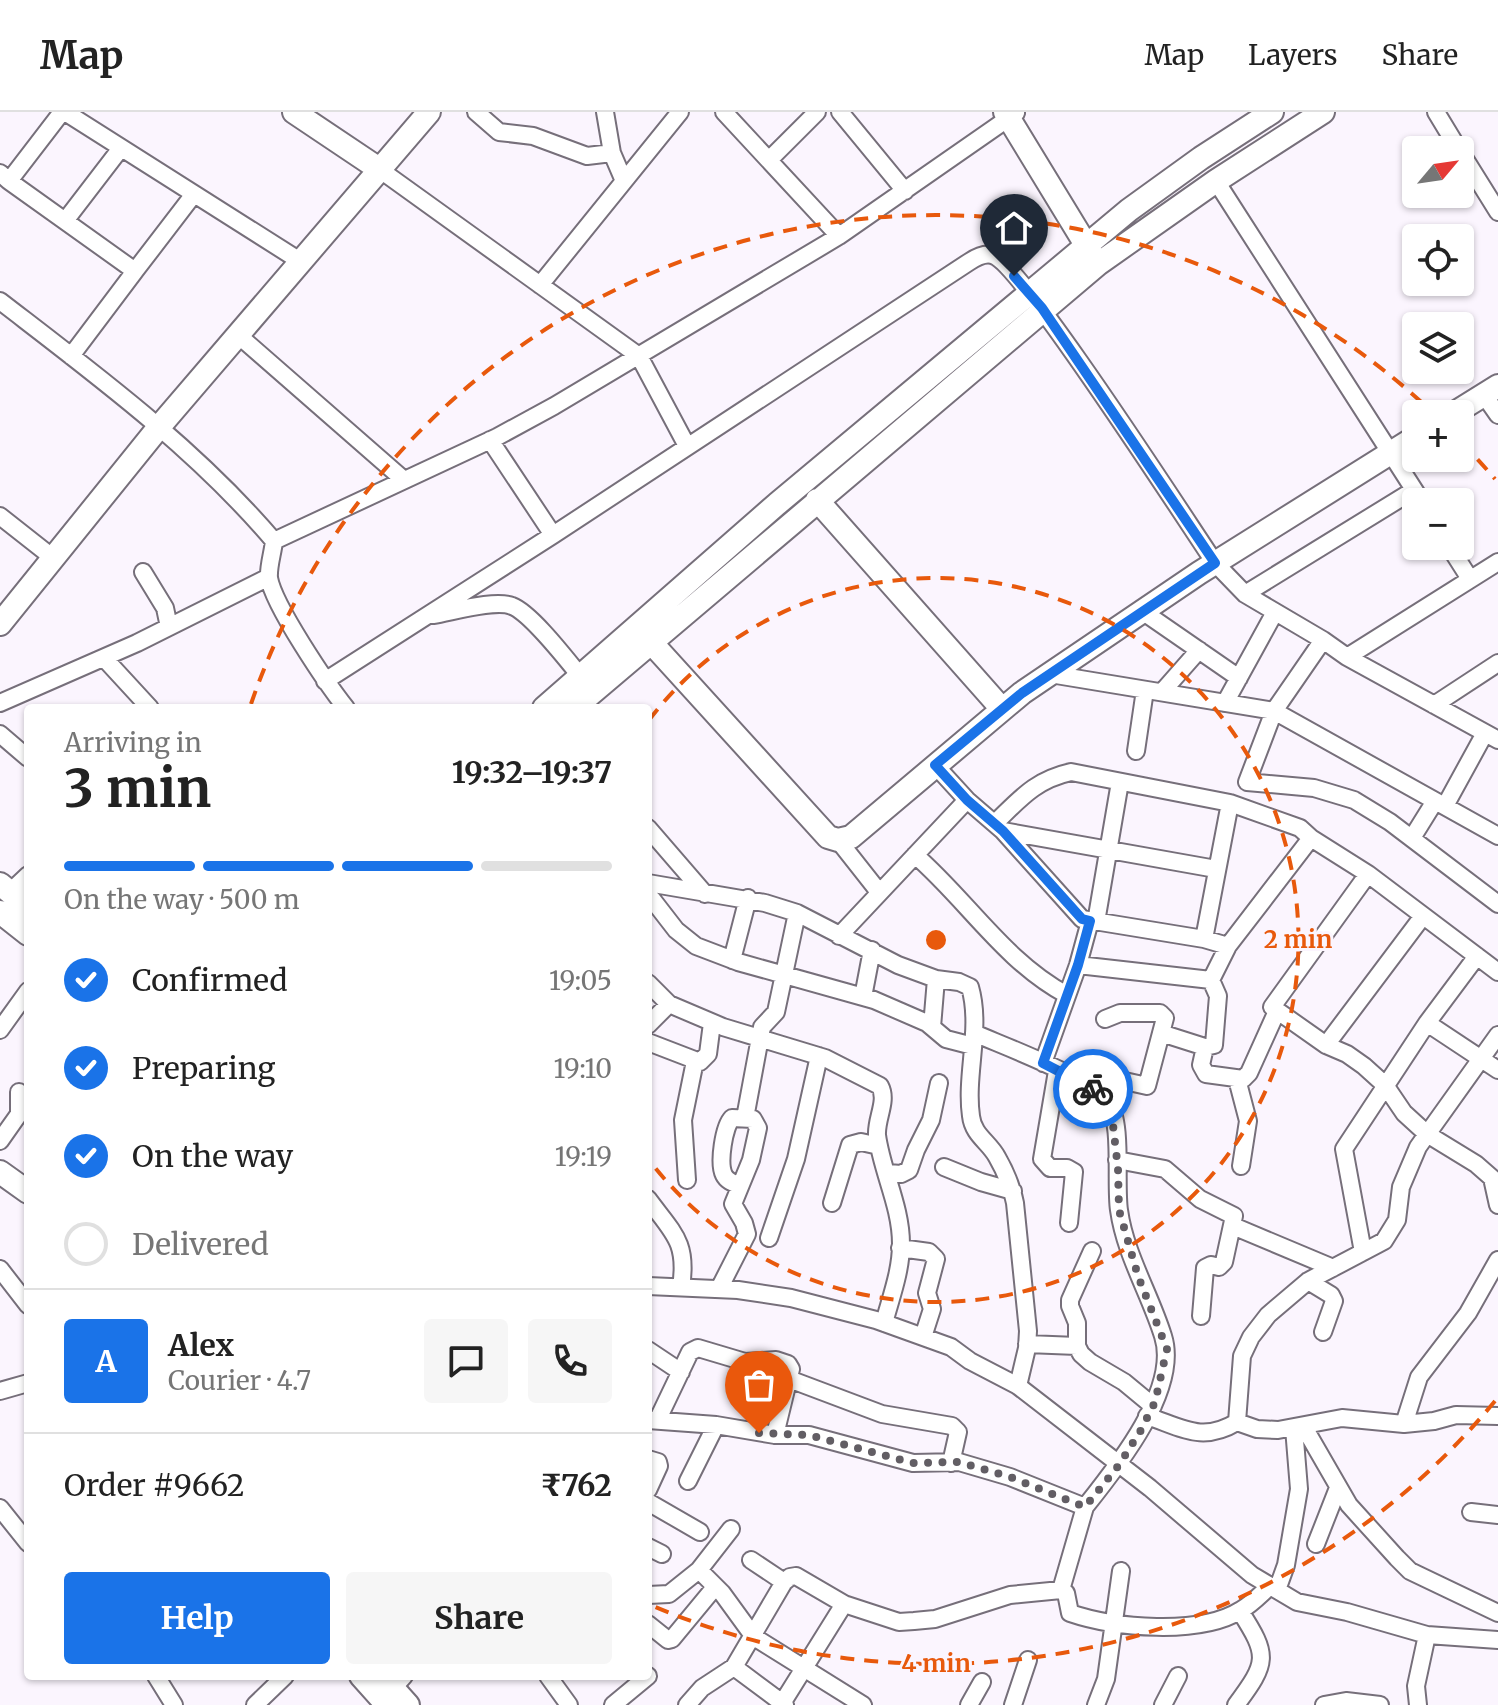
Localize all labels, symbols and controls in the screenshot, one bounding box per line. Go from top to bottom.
text: Map [40,32,124,79]
text: Map [1144,37,1204,73]
text: Layers [1248,37,1337,73]
text: Share [1381,37,1458,73]
north arrow [1402,136,1474,208]
map controls [1402,136,1474,560]
pin [980,194,1048,276]
icon: home [992,206,1036,250]
button: locate [1402,224,1474,296]
button: layers [1402,312,1474,384]
button: + [1402,400,1474,472]
button: − [1402,488,1474,560]
text: Arriving in [64,726,202,759]
text: 19:32–19:37 [452,753,612,791]
text: 3 min [64,756,211,821]
text: On the way · 500 m [64,883,300,916]
text: 2 min [1264,924,1332,955]
centre of rings [922,926,950,954]
icon: check [64,958,108,1002]
text: Confirmed [132,961,287,999]
text: 19:05 [549,964,612,997]
icon: check [64,1046,108,1090]
text: Preparing [132,1049,275,1087]
courier [1053,1049,1133,1129]
text: 19:10 [554,1052,612,1085]
icon: bike [1071,1067,1115,1111]
icon: check [64,1134,108,1178]
text: On the way [132,1137,293,1175]
text: 19:19 [555,1140,612,1173]
text: Delivered [132,1225,269,1263]
button: chat [424,1319,508,1403]
button: phone [528,1319,612,1403]
text: Alex [168,1326,234,1364]
text: A [95,1342,117,1380]
pin [725,1351,793,1433]
icon: bag [737,1363,781,1407]
text: Courier · 4.7 [168,1364,311,1397]
text: Order #9662 [64,1466,245,1504]
text: ₹762 [540,1466,612,1504]
button: Help [64,1572,330,1664]
button: Share [346,1572,612,1664]
text: 4 min [901,1648,971,1679]

